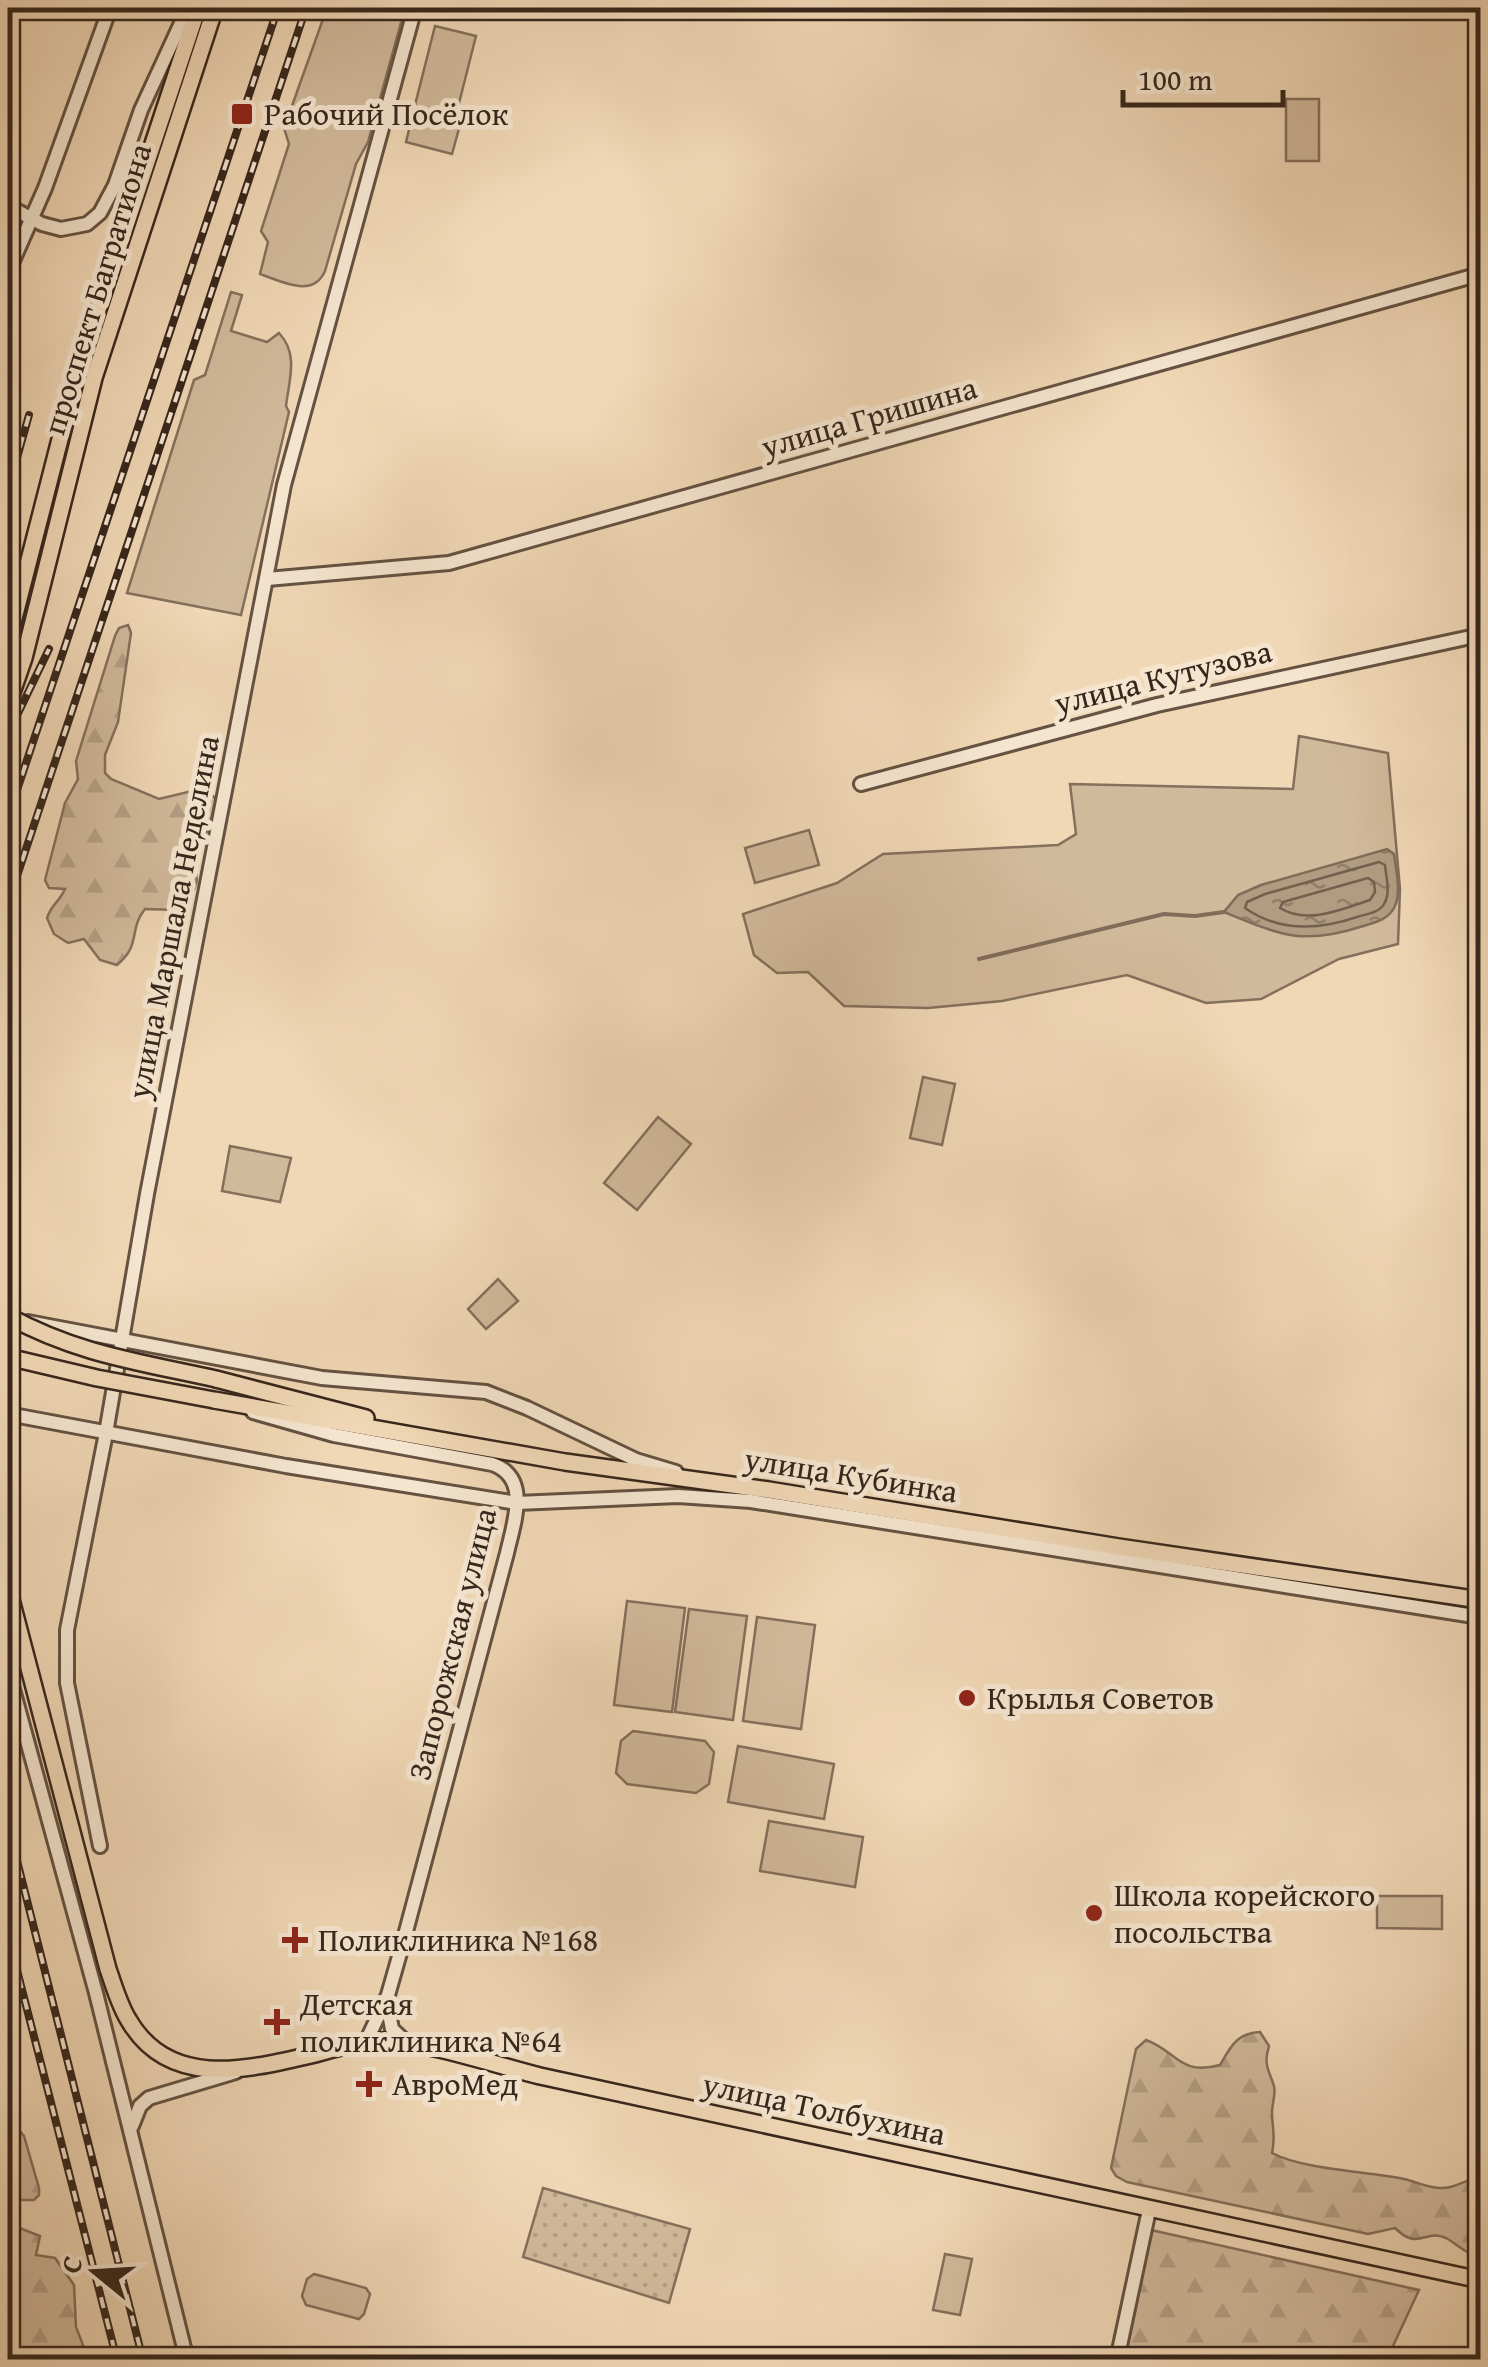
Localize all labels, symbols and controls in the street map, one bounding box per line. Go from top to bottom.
scale bar [1123,45,1283,107]
text: 100 m [1138,57,1213,101]
place label: Рабочий Посёлок [264,90,508,137]
marker: Рабочий Посёлок [229,101,255,127]
street label: проспект Багратиона [30,137,163,440]
street label: улица Гришина [755,363,983,470]
street label: улица Кутузова [1048,627,1277,726]
street label: улица Маршала Неделина [114,730,231,1104]
street label: улица Кубинка [740,1434,962,1515]
street label: Запорожская улица [395,1502,508,1785]
place label: Крылья Советов [987,1674,1214,1721]
marker: Крылья Советов [956,1687,978,1709]
place label: Школа корейского посольства [1114,1871,1375,1955]
marker: Школа корейского посольства [1083,1902,1105,1924]
place label: Поликлиника №168 [318,1916,598,1963]
marker: Поликлиника №168 [282,1927,308,1953]
place label: Детская поликлиника №64 [299,1980,562,2064]
marker: Детская поликлиника №64 [264,2009,290,2035]
place label: АвроМед [392,2060,518,2107]
street label: улица Толбухина [697,2060,951,2157]
marker: АвроМед [356,2071,382,2097]
north arrow [45,2222,145,2322]
text: С [49,2250,93,2278]

